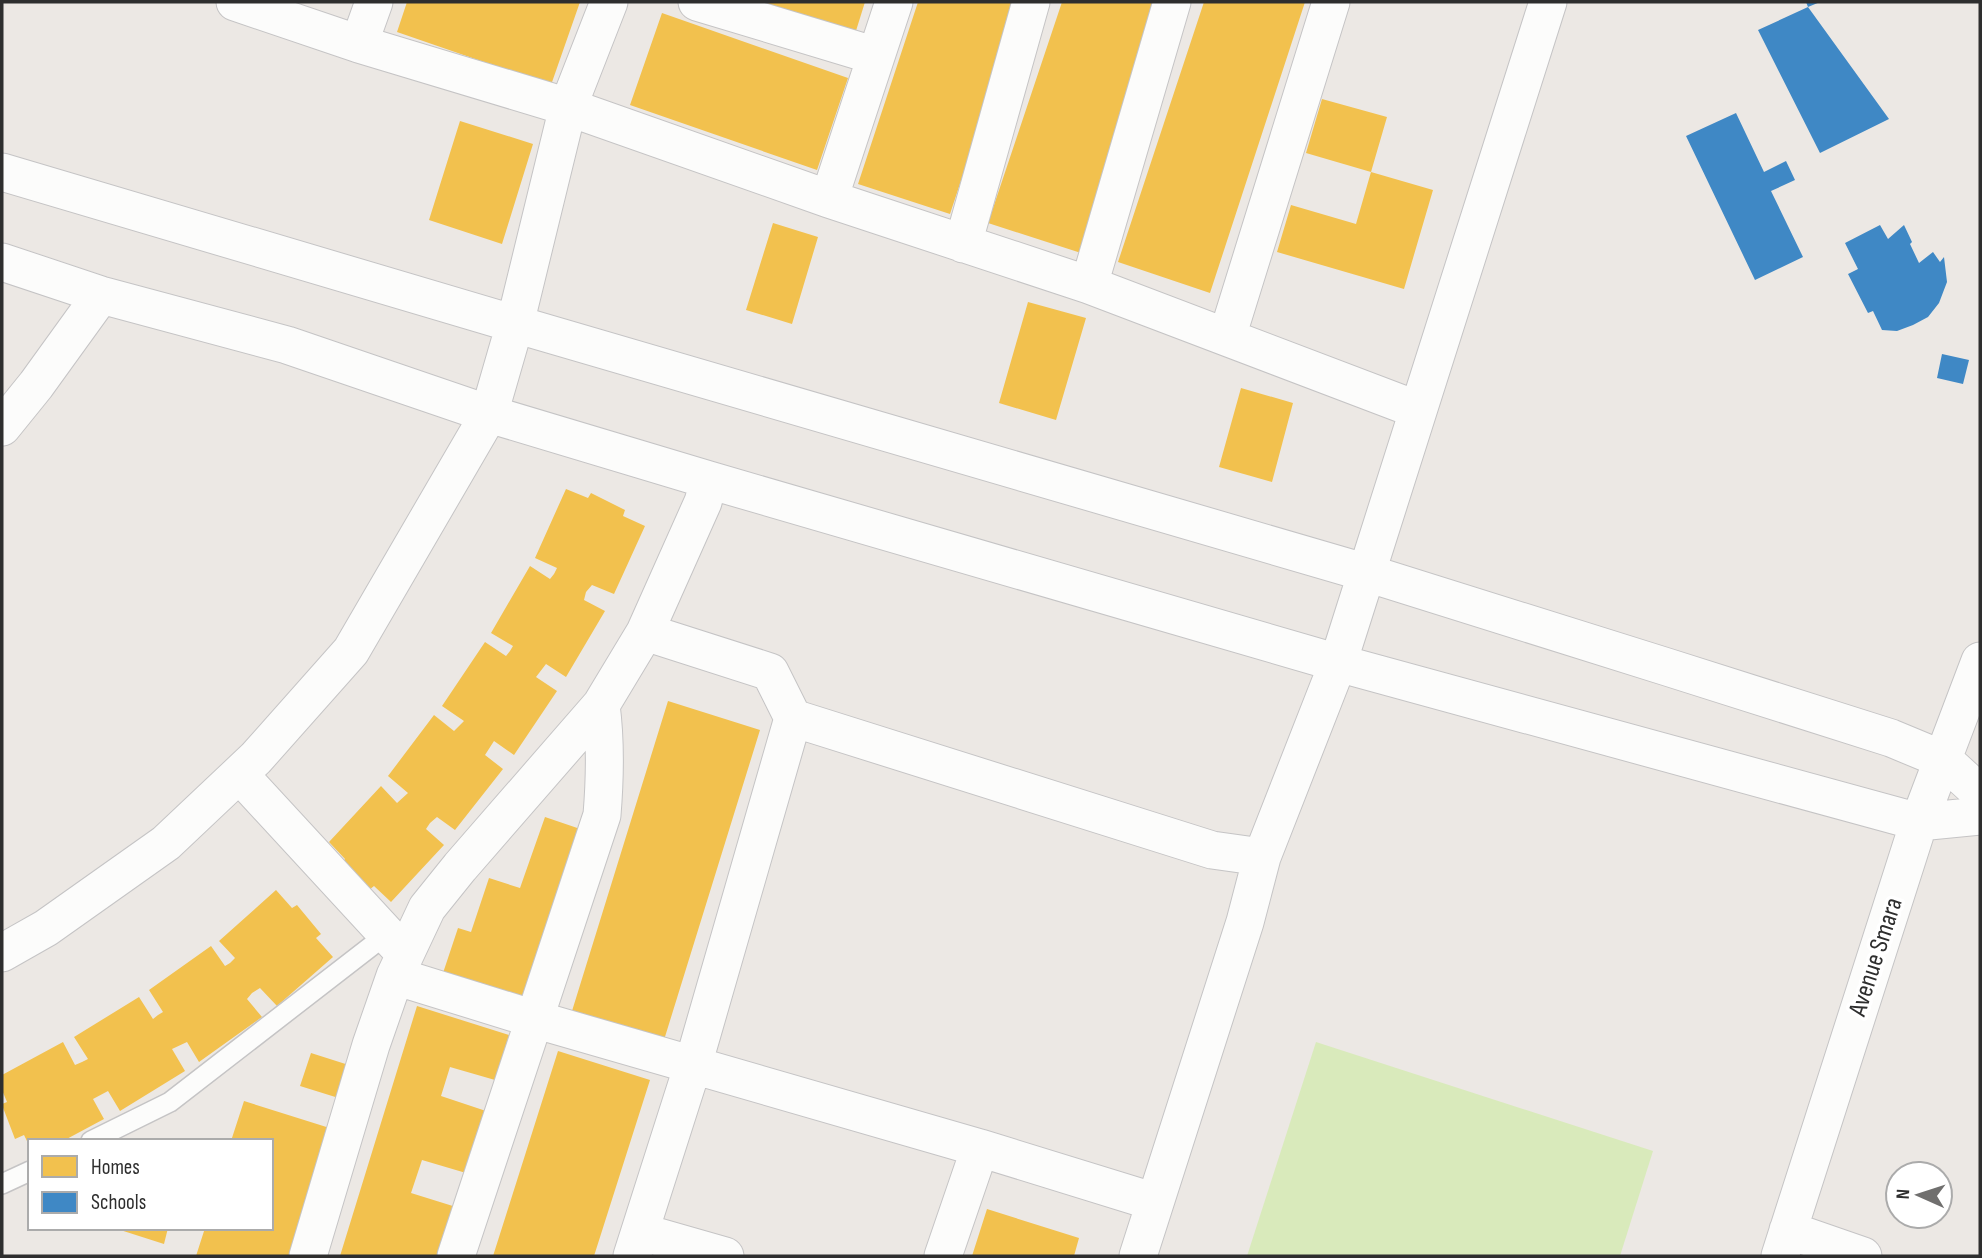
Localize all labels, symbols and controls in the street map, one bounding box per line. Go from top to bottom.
street label: Avenue Smara [1842,894,1910,1021]
legend [28,1139,273,1230]
text: Homes [91,1155,140,1180]
north arrow [1884,1160,1954,1230]
text: N [1892,1189,1915,1200]
text: Schools [91,1190,146,1215]

